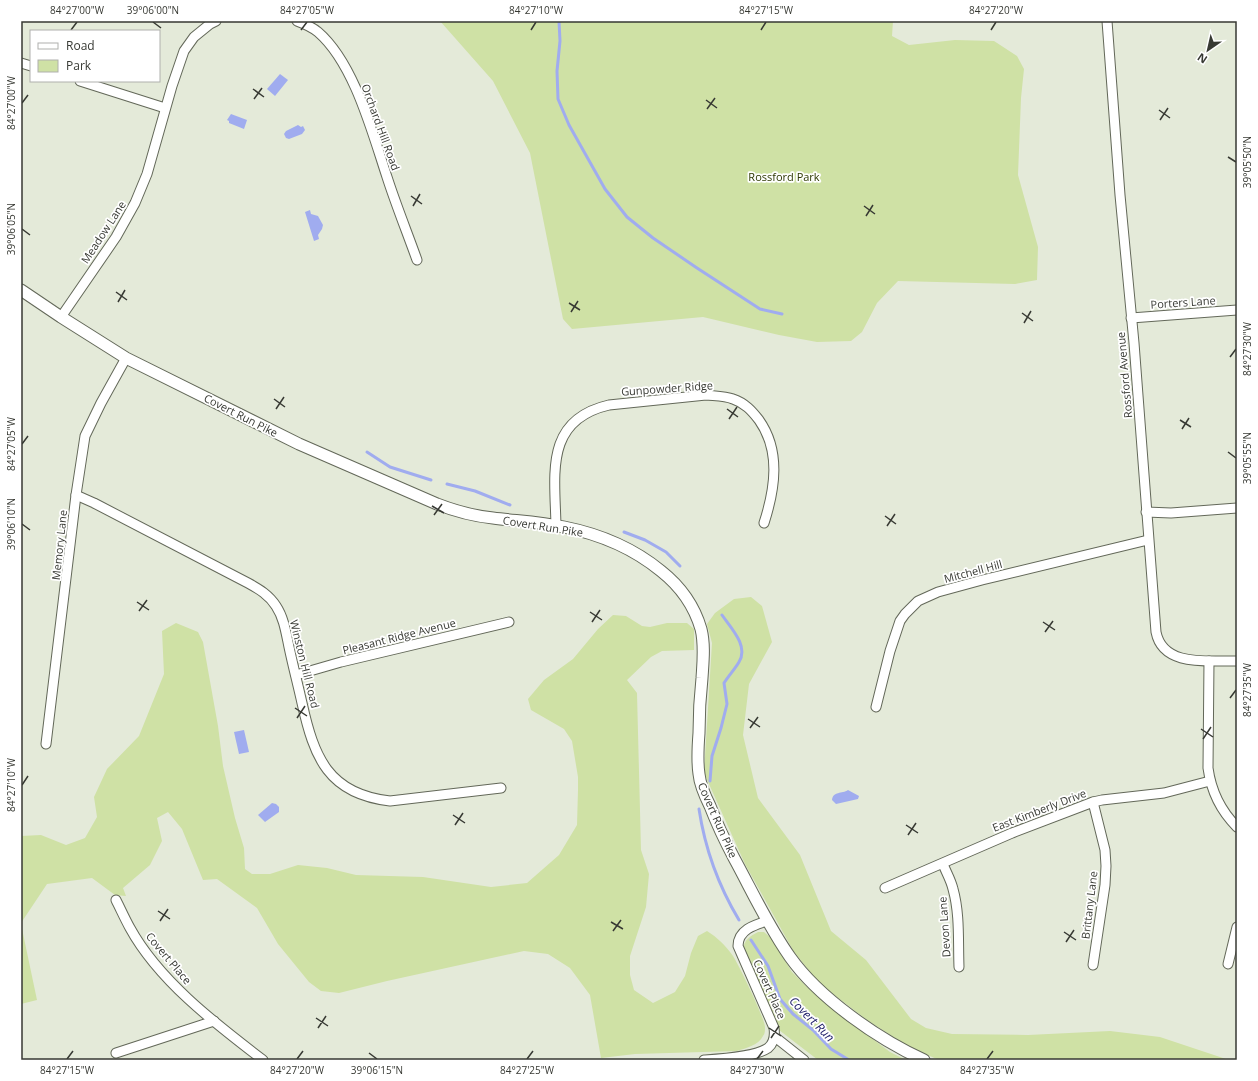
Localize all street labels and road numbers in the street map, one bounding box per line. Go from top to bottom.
street label: Orchard Hill Road [358,82,404,172]
street label: Meadow Lane [77,198,129,266]
street label: Porters Lane [1150,292,1216,312]
street label: Rossford Avenue [1113,331,1135,419]
street label: Gunpowder Ridge [621,377,713,399]
street label: Covert Run Pike [202,390,280,440]
street label: Memory Lane [48,509,70,581]
street label: Covert Run Pike [502,512,584,540]
street label: Mitchell Hill [942,556,1004,586]
street label: Pleasant Ridge Avenue [341,615,457,657]
street label: Winston Hill Road [287,618,323,710]
street label: Covert Run Pike [695,780,741,860]
street label: East Kimberly Drive [990,785,1088,835]
street label: Brittany Lane [1077,870,1101,940]
street label: Devon Lane [934,896,954,958]
street label: Covert Place [143,929,195,987]
street label: Covert Place [750,957,790,1021]

